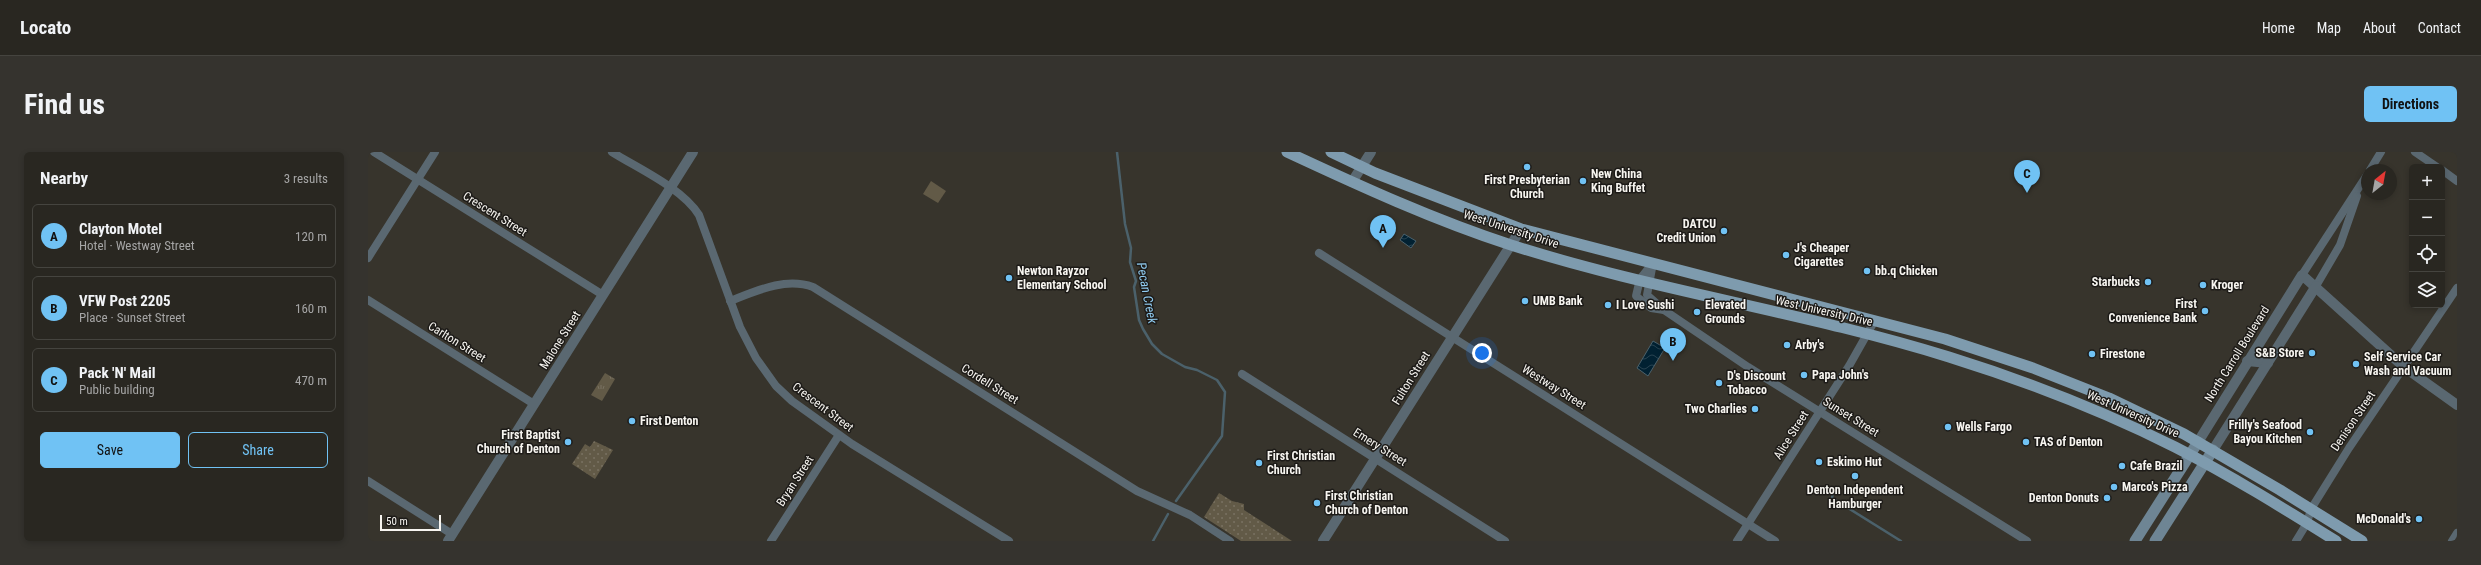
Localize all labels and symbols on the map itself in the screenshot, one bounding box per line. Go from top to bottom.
pin: C [2014,160,2040,193]
marker: First Presbyterian Church [1522,162,1532,172]
north arrow [2361,164,2397,200]
place label: New China King Buffet [1591,167,1645,195]
place label: First Presbyterian Church [1484,173,1570,201]
marker: New China King Buffet [1578,176,1588,186]
street label: Crescent Street [460,189,530,239]
street label: West University Drive [1462,207,1561,251]
pin: A [1370,215,1396,248]
place label: DATCU Credit Union [1656,217,1716,245]
marker: DATCU Credit Union [1719,226,1729,236]
place label: J's Cheaper Cigarettes [1794,241,1849,269]
marker: J's Cheaper Cigarettes [1781,250,1791,260]
water label: Pecan Creek [1134,261,1160,325]
place label: Newton Rayzor Elementary School [1017,264,1107,292]
place label: bb.q Chicken [1875,264,1938,278]
marker: bb.q Chicken [1862,266,1872,276]
marker: Newton Rayzor Elementary School [1004,273,1014,283]
place label: Starbucks [2092,275,2141,289]
marker: Starbucks [2143,277,2153,287]
place label: Kroger [2211,278,2243,292]
marker: Kroger [2198,280,2208,290]
street label: West University Drive [1774,293,1874,329]
place label: UMB Bank [1533,294,1583,308]
marker: UMB Bank [1520,296,1530,306]
place label: First Convenience Bank [2109,297,2197,325]
place label: I Love Sushi [1616,298,1674,312]
place label: Elevated Grounds [1705,298,1746,326]
marker: I Love Sushi [1603,300,1613,310]
street label: North Carroll Boulevard [2202,303,2272,405]
marker: First Convenience Bank [2200,306,2210,316]
marker: Elevated Grounds [1692,307,1702,317]
street label: Malone Street [537,308,584,372]
street label: Carlton Street [426,319,489,365]
pin: B [1660,328,1686,361]
place label: Arby's [1795,338,1825,352]
marker: Arby's [1782,340,1792,350]
your location [1472,343,1492,363]
place label: S&B Store [2256,346,2304,360]
place label: Firestone [2100,347,2145,361]
street label: Fulton Street [1389,348,1433,407]
marker: S&B Store [2307,348,2317,358]
marker: Firestone [2087,349,2097,359]
place label: Self Service Car Wash and Vacuum [2364,350,2451,378]
marker: Self Service Car Wash and Vacuum [2351,359,2361,369]
street label: Cordell Street [959,361,1021,407]
street label: Westway Street [1519,362,1589,412]
place label: Papa John's [1812,368,1869,382]
place label: D's Discount Tobacco [1727,369,1786,397]
marker: Papa John's [1799,370,1809,380]
marker: D's Discount Tobacco [1714,378,1724,388]
street label: Crescent Street [790,379,857,435]
street label: West University Drive [2085,387,2182,441]
street label: Denison Street [2328,388,2378,454]
street label: Sunset Street [1820,394,1882,440]
place label: Two Charlies [1685,402,1748,416]
marker: Two Charlies [1750,404,1760,414]
street label: Alice Street [1771,408,1812,462]
place label: First Denton [640,414,699,428]
marker: First Denton [627,416,637,426]
place label: Frilly's Seafood Bayou Kitchen [2229,418,2302,446]
place label: Wells Fargo [1956,420,2012,434]
marker: Wells Fargo [1943,422,1953,432]
street label: Emery Street [1351,425,1410,469]
marker: Frilly's Seafood Bayou Kitchen [2305,427,2315,437]
place label: First Baptist Church of Denton [477,428,560,456]
place label: TAS of Denton [2034,435,2103,449]
marker: First Baptist Church of Denton [563,437,573,447]
marker: TAS of Denton [2021,437,2031,447]
place label: First Christian Church [1267,449,1335,477]
street label: Bryan Street [773,453,817,509]
place label: Eskimo Hut [1827,455,1882,469]
marker: Eskimo Hut [1814,457,1824,467]
marker: First Christian Church [1254,458,1264,468]
place label: Cafe Brazil [2130,459,2182,473]
marker: Cafe Brazil [2117,461,2127,471]
marker: Denton Independent Hamburger [1850,471,1860,481]
place label: Marco's Pizza [2122,480,2188,494]
marker: Marco's Pizza [2109,482,2119,492]
place label: Denton Independent Hamburger [1807,483,1903,511]
place label: First Christian Church of Denton [1325,489,1408,517]
place label: Denton Donuts [2029,491,2100,505]
marker: Denton Donuts [2102,493,2112,503]
marker: First Christian Church of Denton [1312,498,1322,508]
place label: McDonald's [2356,512,2412,526]
scale bar [380,513,441,532]
marker: McDonald's [2414,514,2424,524]

